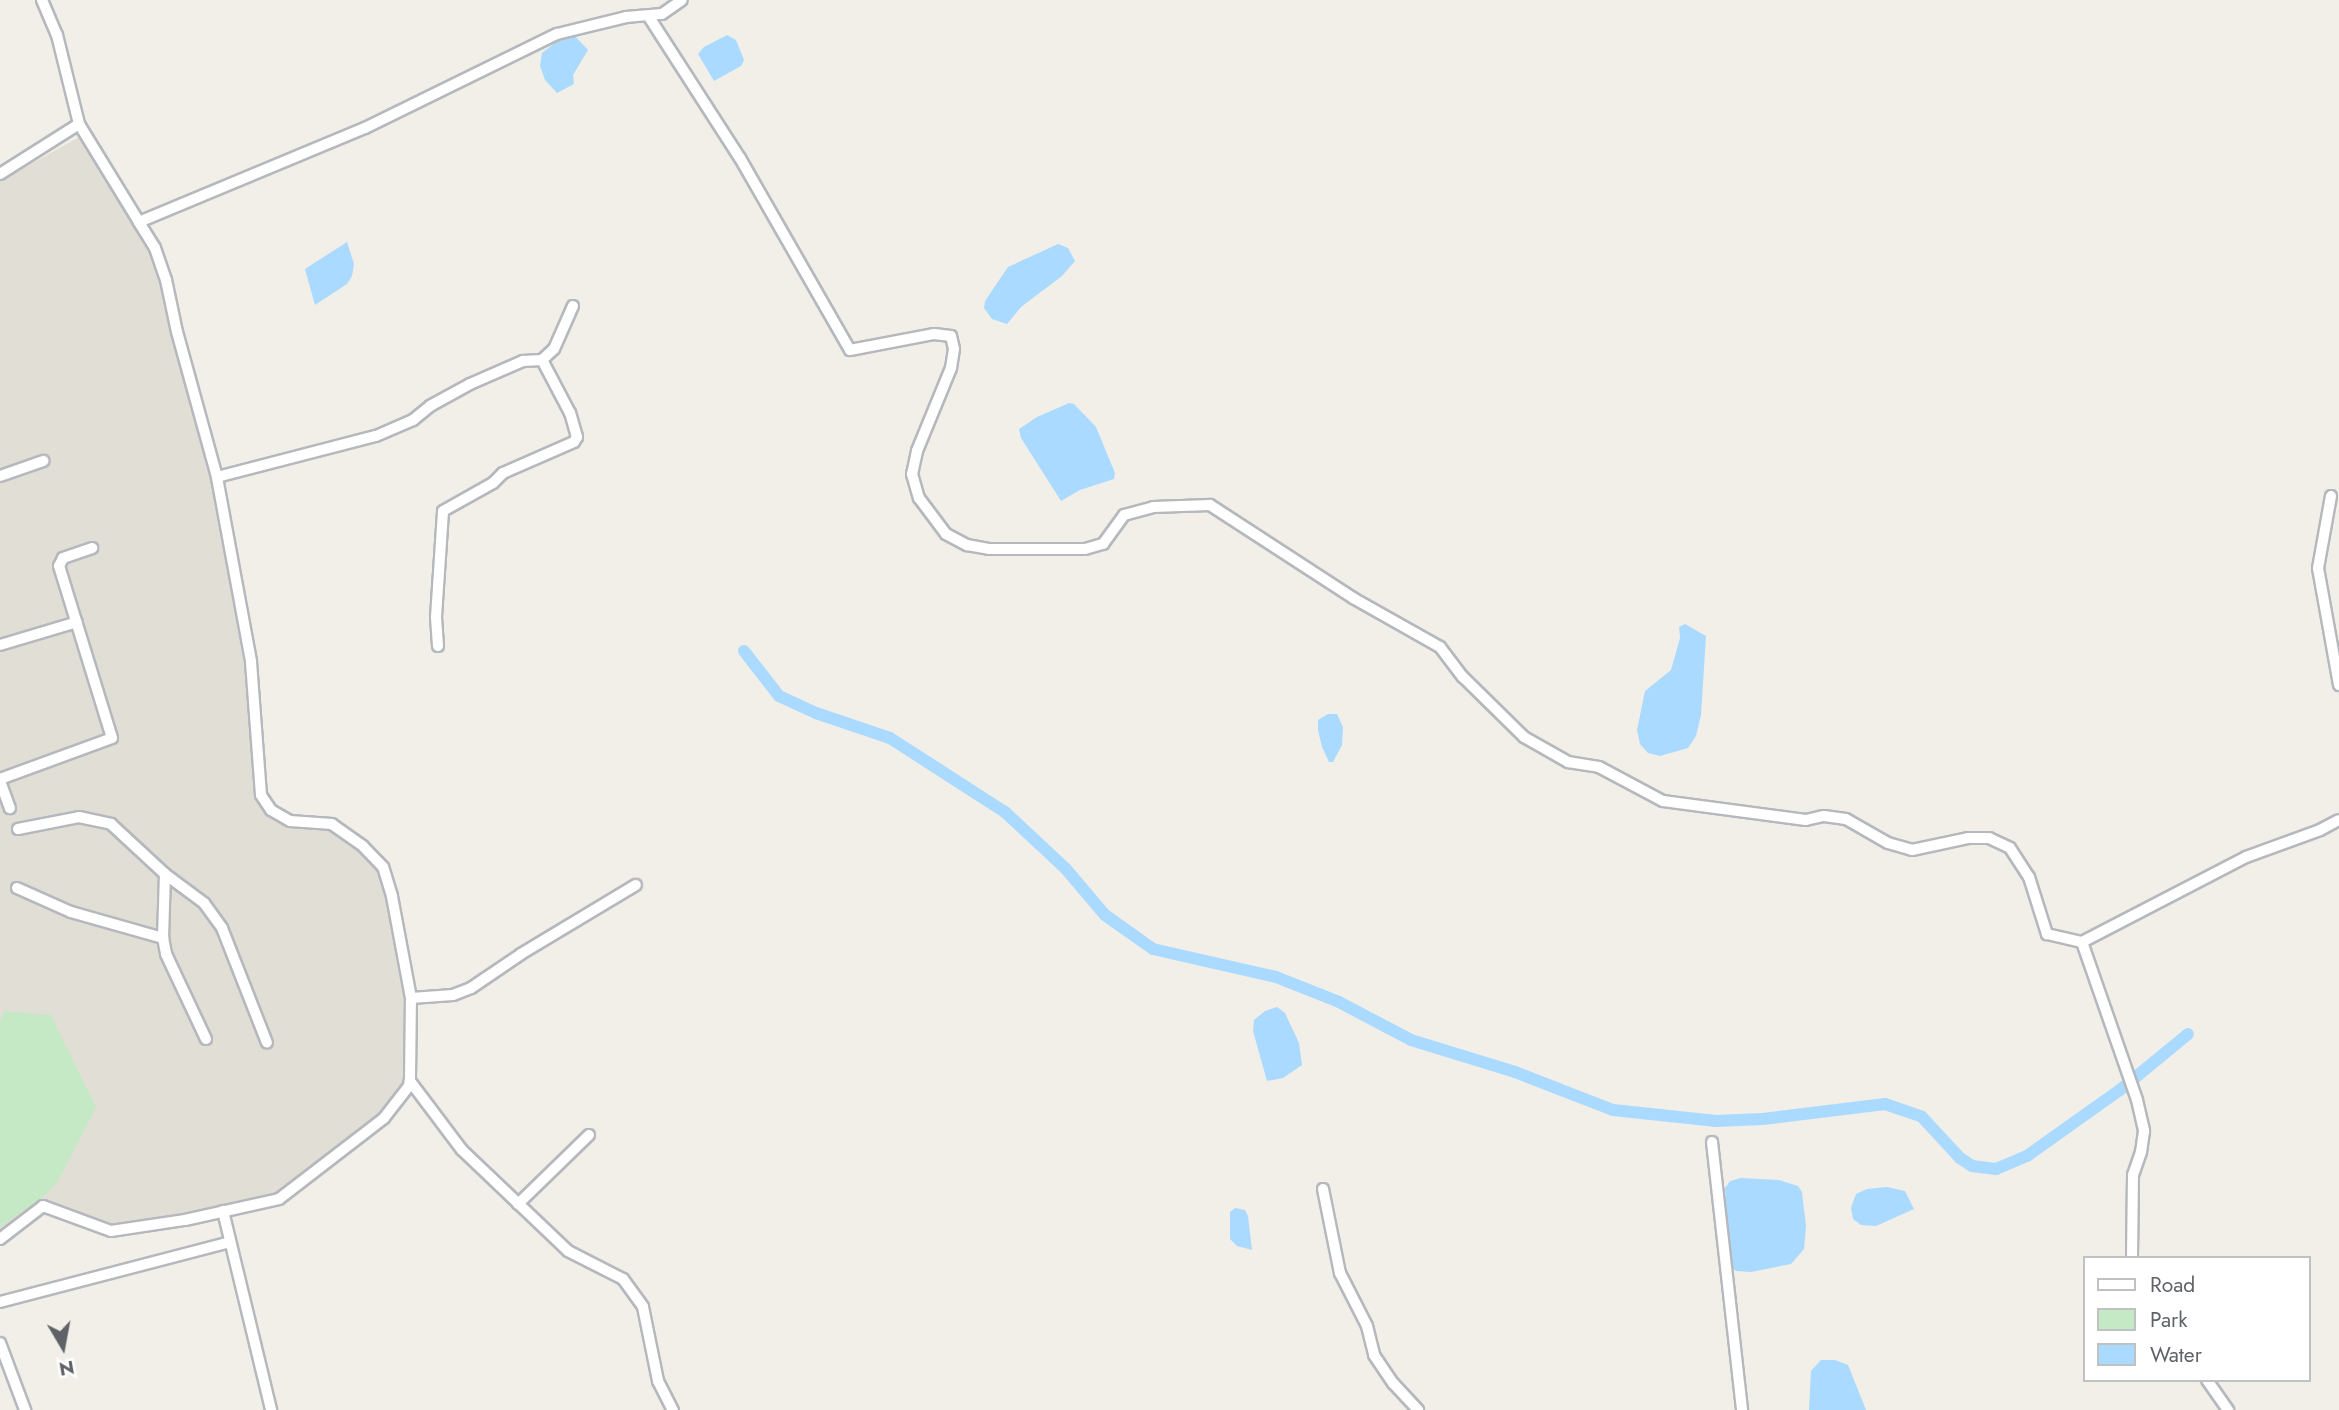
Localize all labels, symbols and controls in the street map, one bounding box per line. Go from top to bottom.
legend [2084,1256,2311,1382]
text: Road [2150,1270,2195,1300]
text: Park [2150,1305,2187,1335]
north arrow [28,1312,98,1382]
text: Water [2150,1340,2202,1370]
text: N [57,1354,77,1383]

